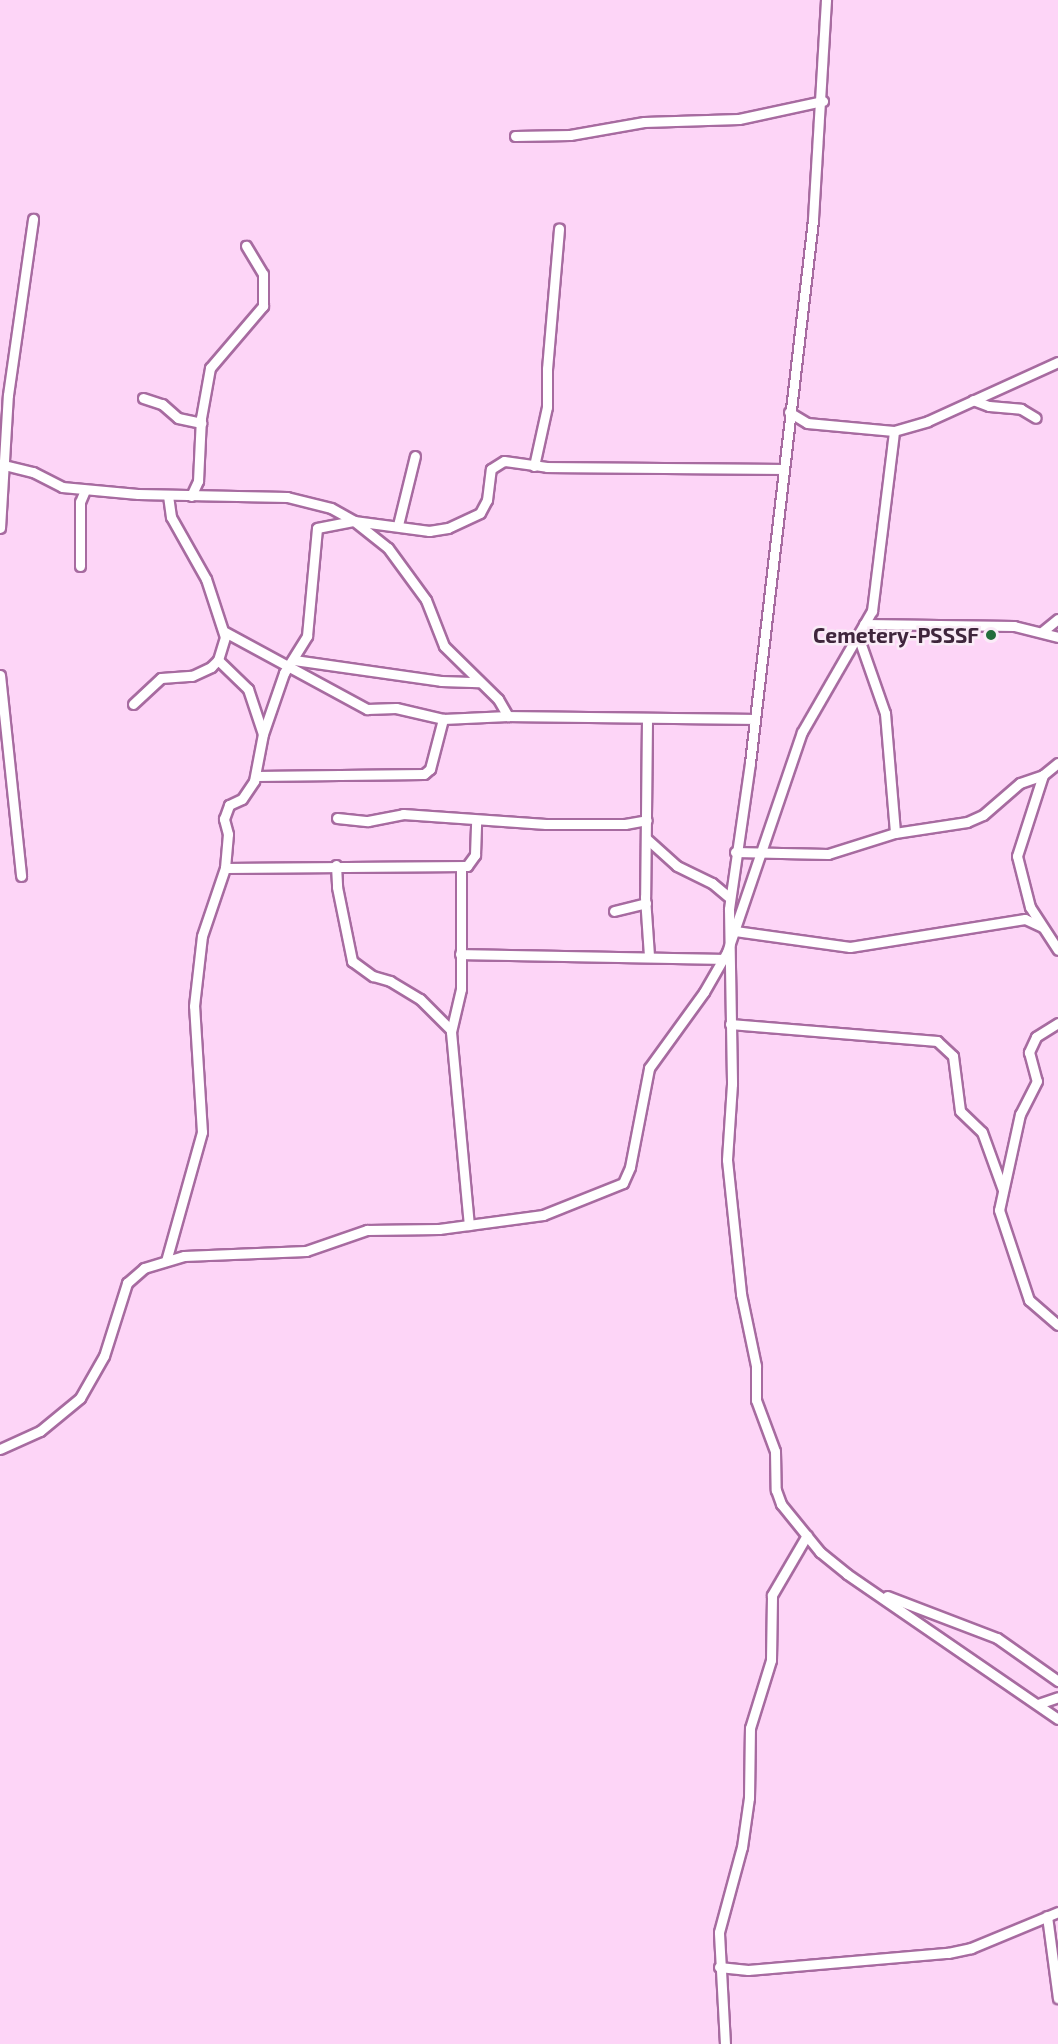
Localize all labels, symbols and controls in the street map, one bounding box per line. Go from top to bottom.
place label: Cemetery-PSSSF [813,622,979,648]
marker: Cemetery-PSSSF [984,628,998,642]

